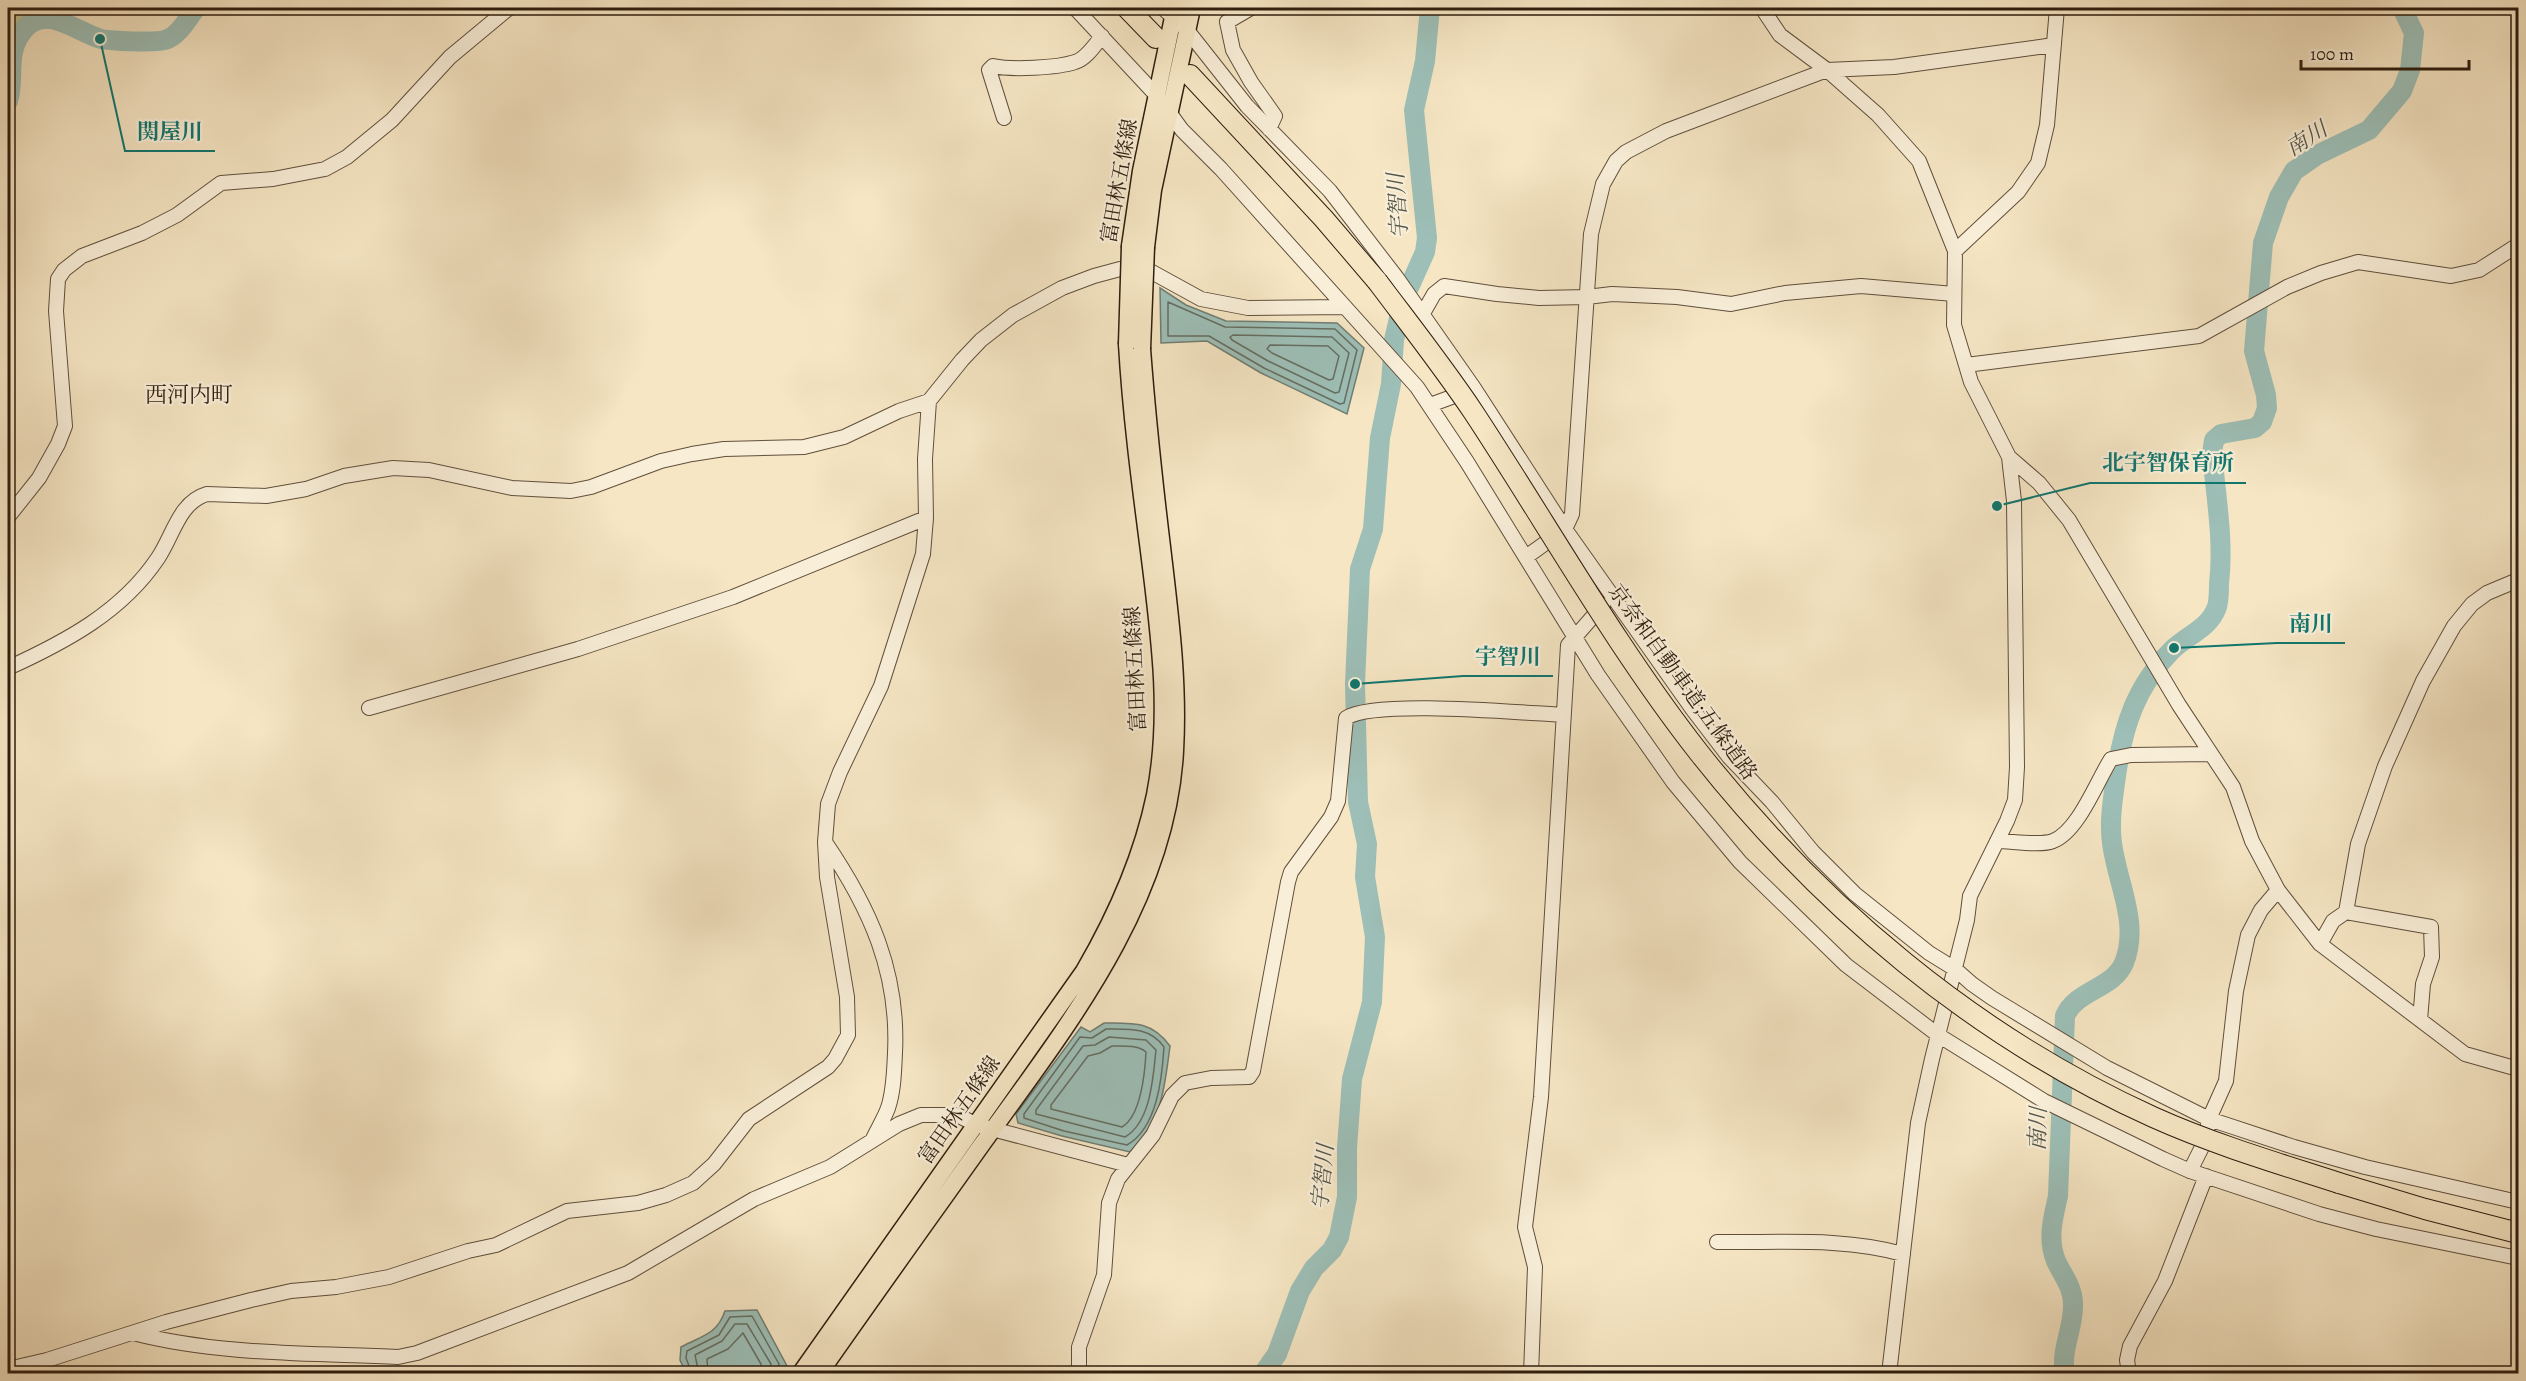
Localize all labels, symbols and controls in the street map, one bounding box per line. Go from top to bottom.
scale bar [2301,33,2469,71]
text: 100 m [2310,42,2354,66]
callout: 関屋川 [125,111,215,151]
water label: 南川 [2280,113,2335,163]
text: 関屋川 [137,117,203,147]
street label: 富田林五條線 [1094,117,1144,245]
water label: 宇智川 [1381,170,1415,240]
district label: 西河内町 [145,380,233,410]
callout: 北宇智保育所 [2090,443,2246,483]
text: 北宇智保育所 [2102,448,2234,478]
street label: 京奈和自動車道;五條道路 [1602,578,1764,786]
callout: 南川 [2277,603,2345,643]
street label: 富田林五條線 [1118,605,1152,733]
text: 南川 [2289,609,2333,639]
callout: 宇智川 [1463,636,1553,676]
text: 宇智川 [1475,642,1541,672]
street label: 富田林五條線 [911,1050,1007,1170]
water label: 南川 [2022,1105,2054,1152]
water label: 宇智川 [1305,1141,1341,1211]

